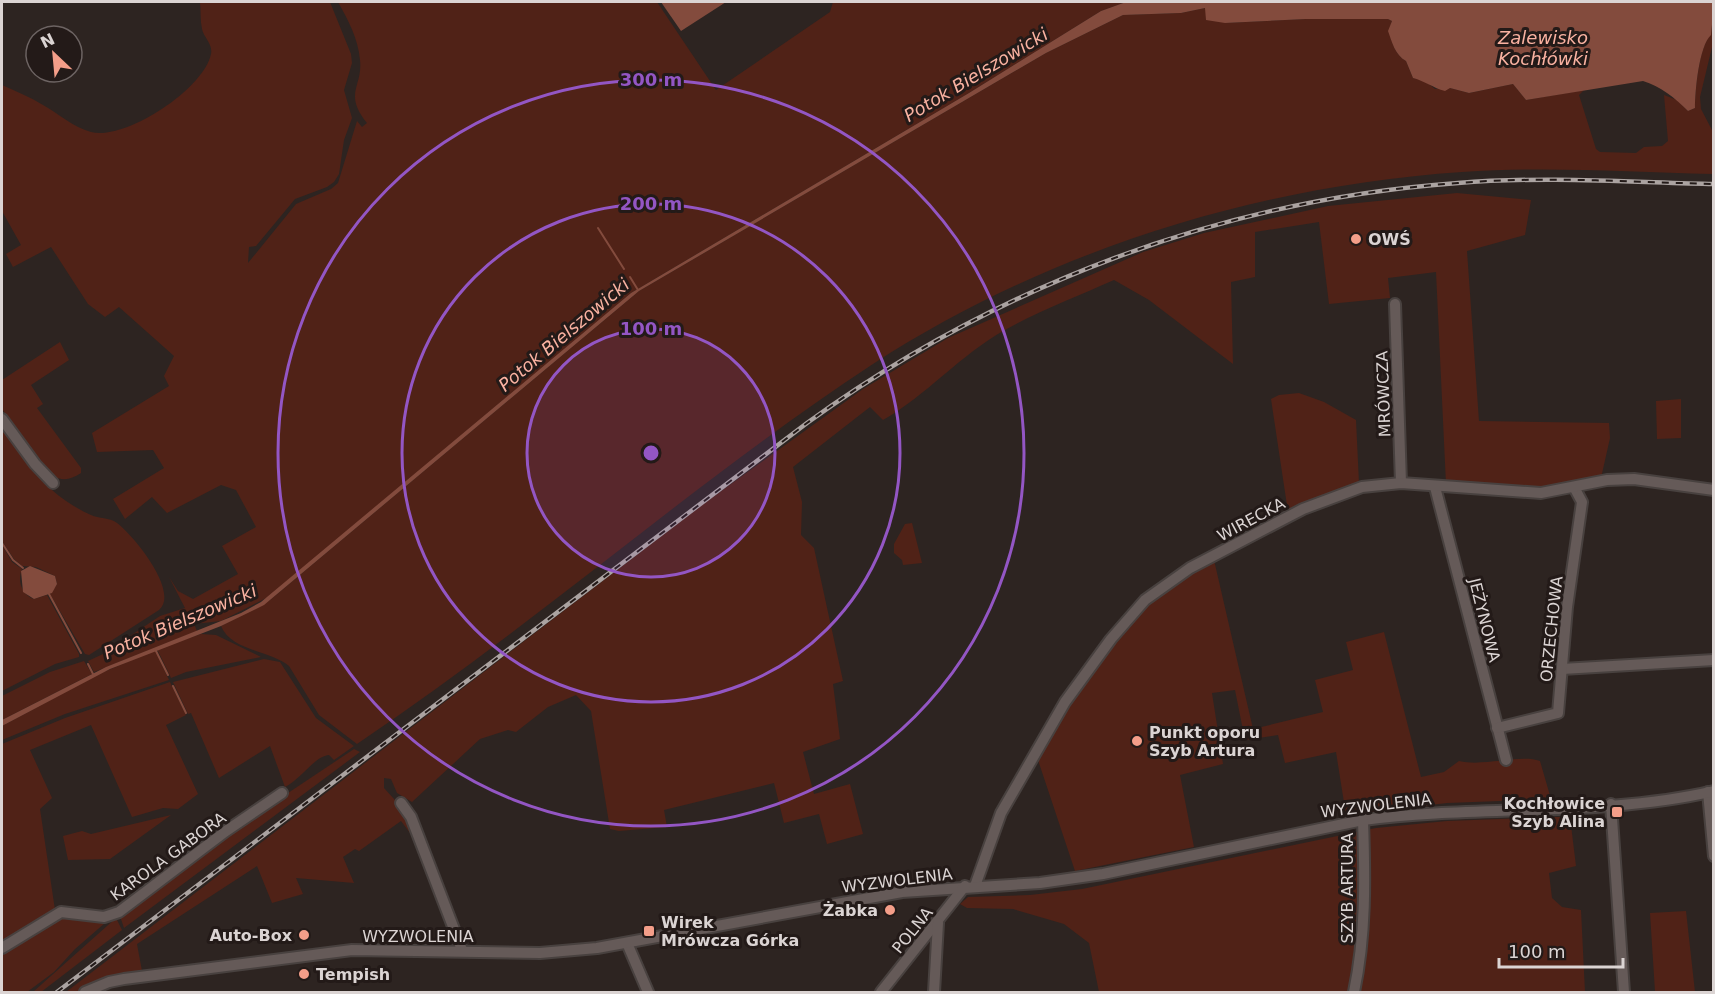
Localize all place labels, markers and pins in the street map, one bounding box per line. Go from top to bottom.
place label: OWŚ [1368,230,1411,249]
marker: OWŚ [1349,232,1363,246]
centre of rings [641,443,661,463]
place label: Punkt oporu Szyb Artura [1149,723,1260,760]
marker: Punkt oporu Szyb Artura [1130,734,1144,748]
place label: Kochłowice Szyb Alina [1503,794,1605,831]
marker: Kochłowice Szyb Alina [1610,805,1624,819]
place label: Żabka [823,901,878,920]
marker: Żabka [883,903,897,917]
place label: Wirek Mrówcza Górka [661,913,799,950]
marker: Wirek Mrówcza Górka [642,924,656,938]
place label: Auto-Box [209,926,293,945]
marker: Auto-Box [297,928,311,942]
place label: Tempish [316,965,390,984]
marker: Tempish [297,967,311,981]

